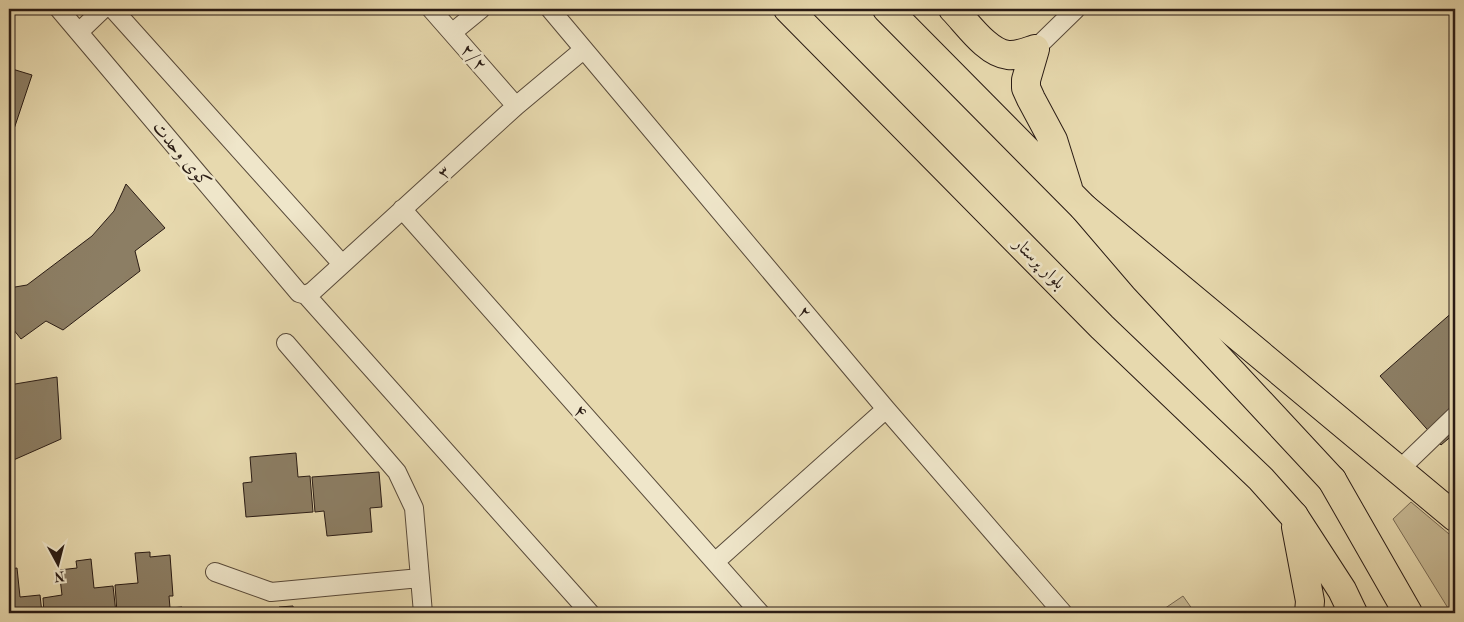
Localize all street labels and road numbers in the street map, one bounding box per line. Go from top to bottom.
street label: ۲/۲ [457,41,490,75]
street label: کوی وحدت [148,118,214,192]
street label: ۳ [435,163,455,183]
street label: بلوار پرستار [1008,233,1068,294]
street label: ۲ [794,303,815,322]
street label: ۴ [570,402,590,422]

